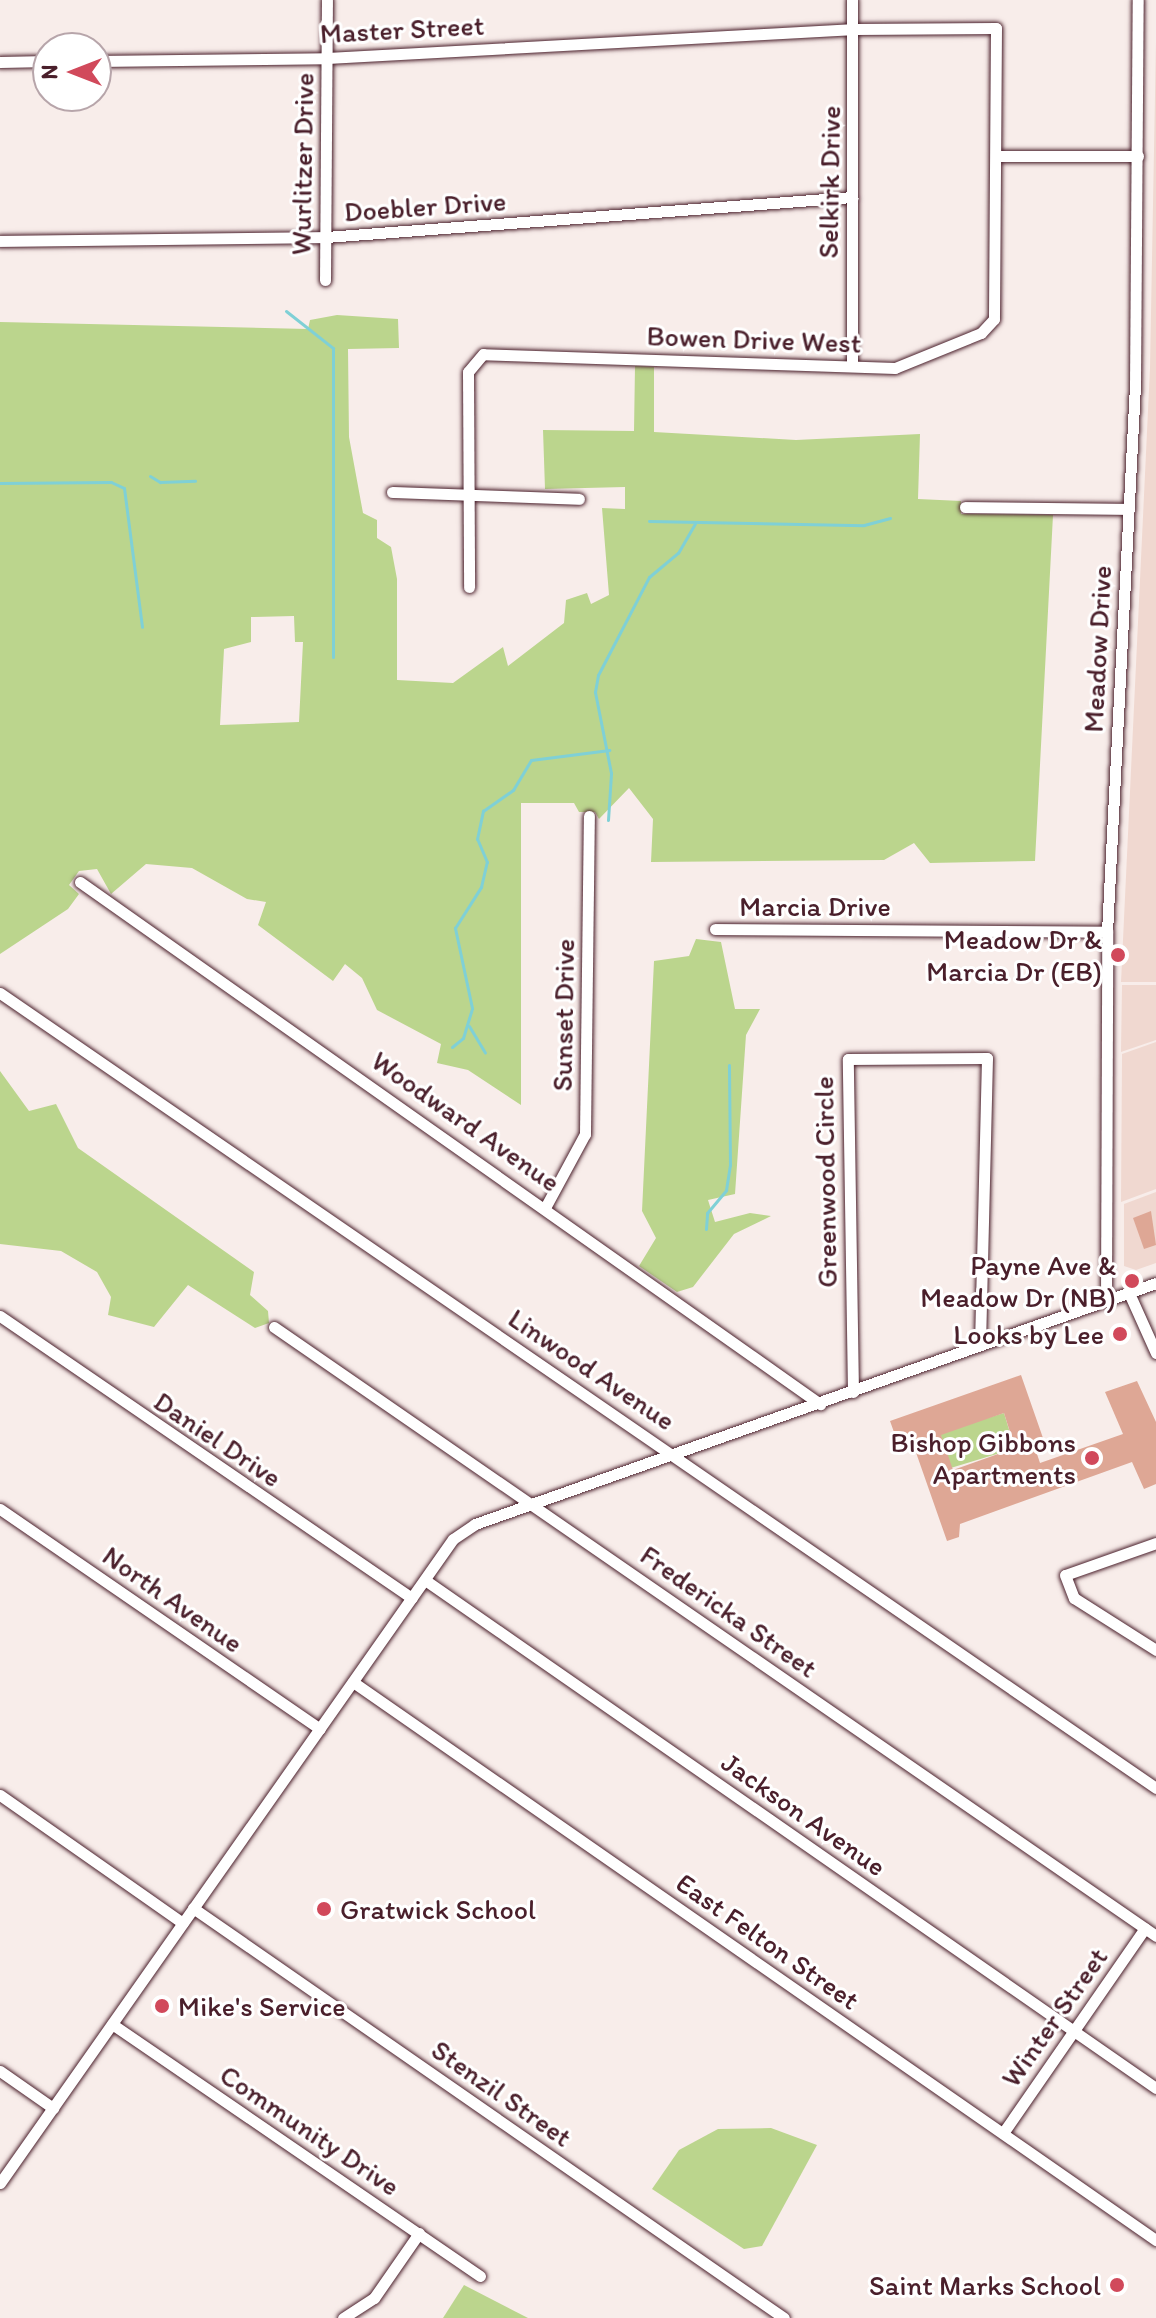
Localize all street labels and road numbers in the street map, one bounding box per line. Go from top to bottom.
street label: Master Street [319,8,485,50]
street label: Wurlitzer Drive [284,72,320,256]
street label: Selkirk Drive [811,105,847,259]
street label: Doebler Drive [343,184,507,228]
street label: Bowen Drive West [646,318,862,360]
street label: Meadow Drive [1076,565,1118,733]
street label: Marcia Drive [739,889,891,923]
street label: Sunset Drive [545,938,581,1092]
street label: Woodward Avenue [366,1044,566,1198]
street label: Greenwood Circle [806,1076,844,1288]
street label: Linwood Avenue [502,1301,682,1437]
street label: Daniel Drive [148,1384,288,1494]
street label: North Avenue [96,1538,250,1660]
street label: Fredericka Street [634,1538,824,1684]
street label: Jackson Avenue [716,1745,892,1883]
street label: East Felton Street [670,1866,866,2016]
street label: Winter Street [994,1941,1114,2093]
street label: Stenzil Street [426,2033,578,2153]
street label: Community Drive [214,2057,406,2203]

